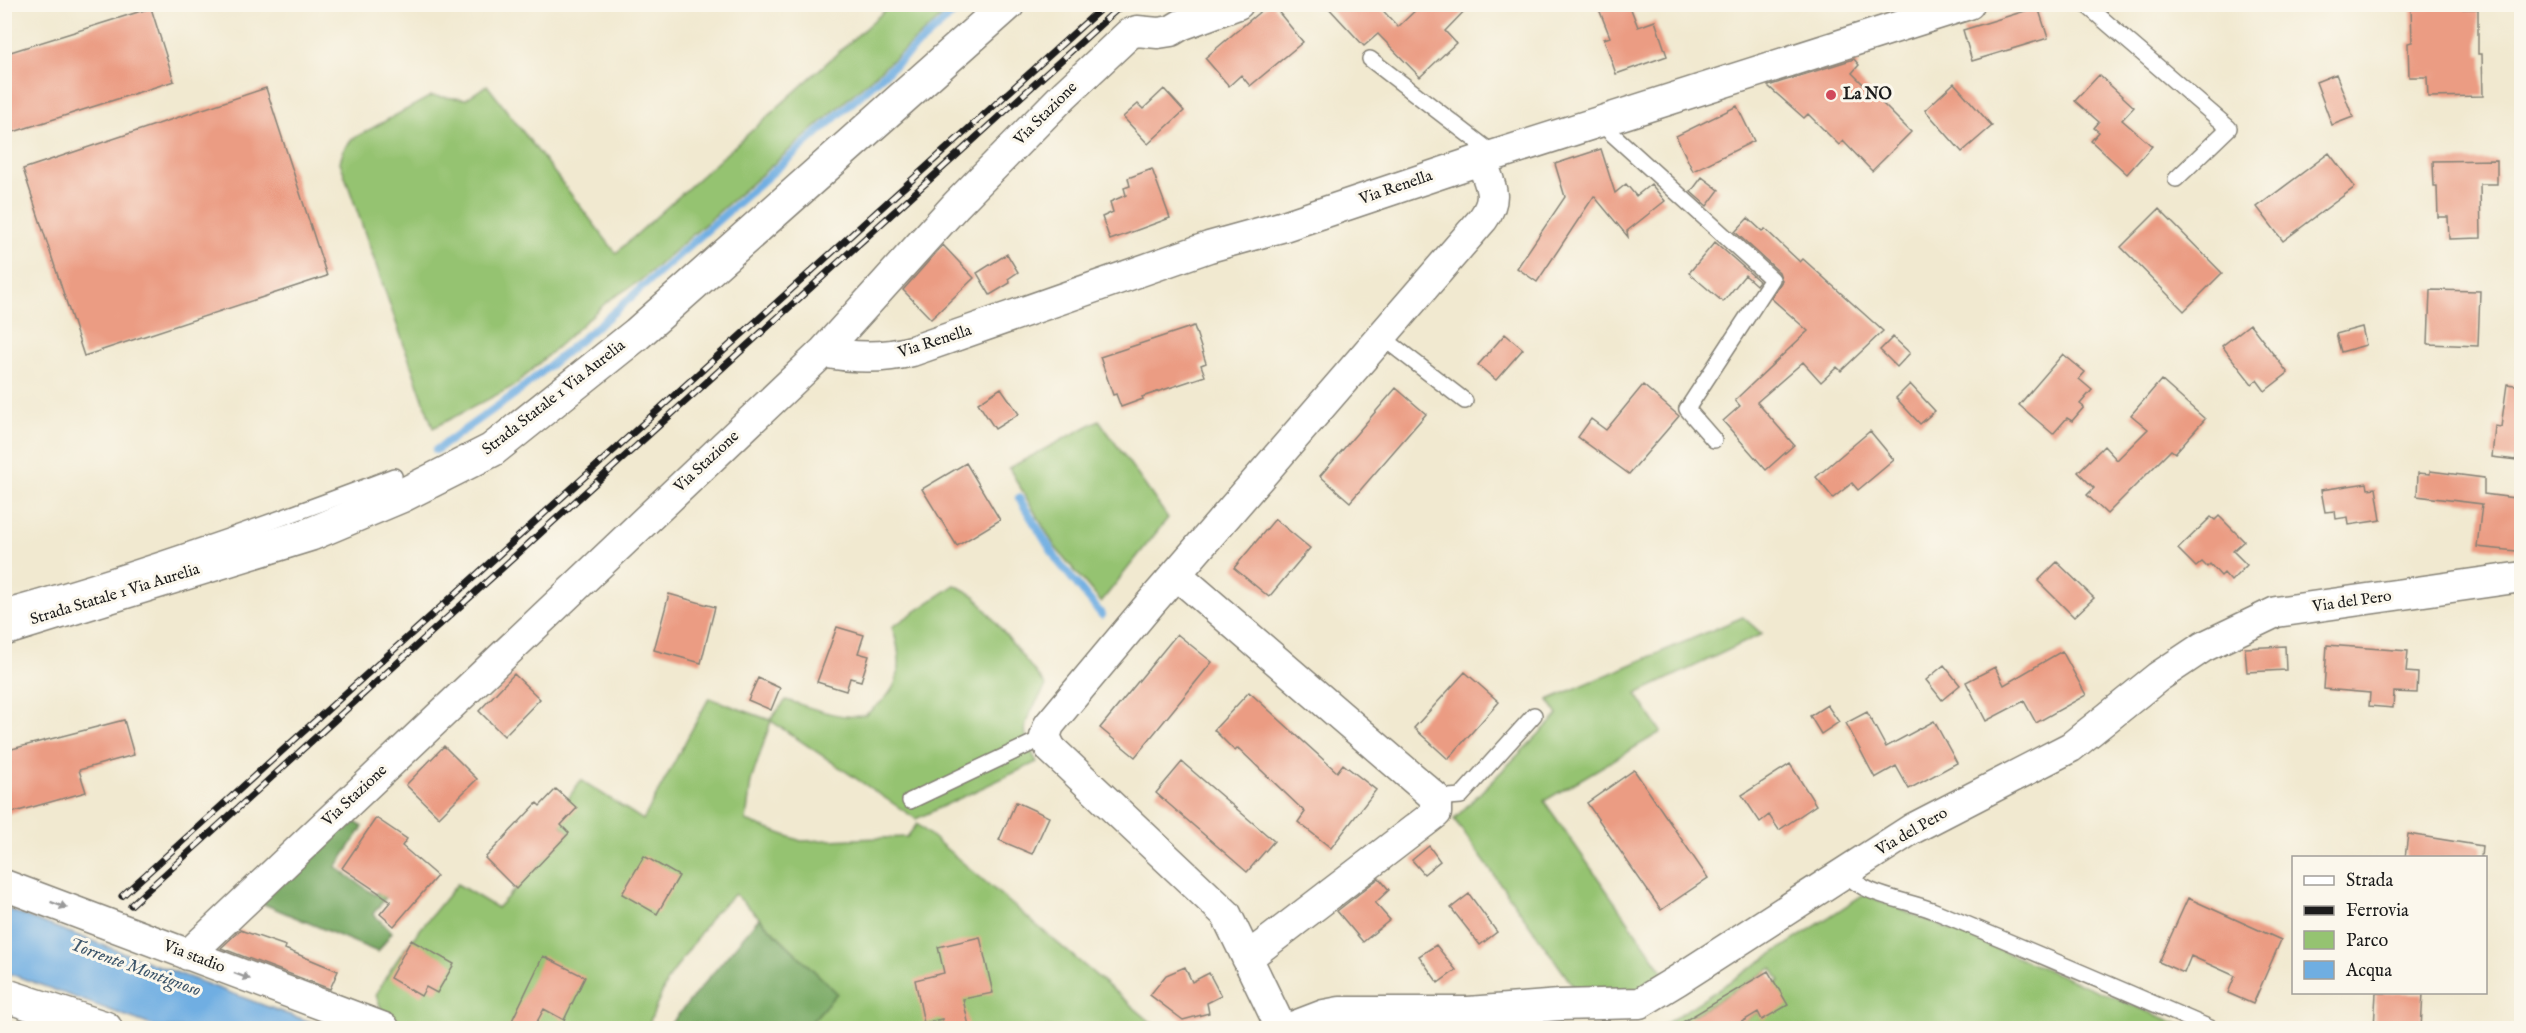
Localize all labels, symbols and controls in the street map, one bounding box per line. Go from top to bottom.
street label: Via Stazione [1009,78,1082,151]
place label: La NO [1843,85,1892,105]
marker: La NO [1824,88,1838,102]
street label: Via Renella [1356,166,1435,210]
street label: Via Renella [895,321,974,364]
street label: Strada Statale 1 Via Aurelia [478,336,630,460]
street label: Via Stazione [670,427,744,498]
street label: Strada Statale 1 Via Aurelia [28,560,202,630]
street label: Via del Pero [2310,586,2393,618]
street label: Via Stazione [318,761,392,832]
street label: Via del Pero [1872,803,1952,861]
legend [2292,856,2487,994]
text: Strada [2346,870,2393,893]
one-way arrow [51,900,69,910]
text: Ferrovia [2346,900,2409,923]
text: Parco [2346,930,2388,953]
water label: Torrente Montignoso [66,934,204,1002]
street label: Via stadio [159,936,228,978]
text: Acqua [2345,960,2392,983]
one-way arrow [234,971,252,981]

